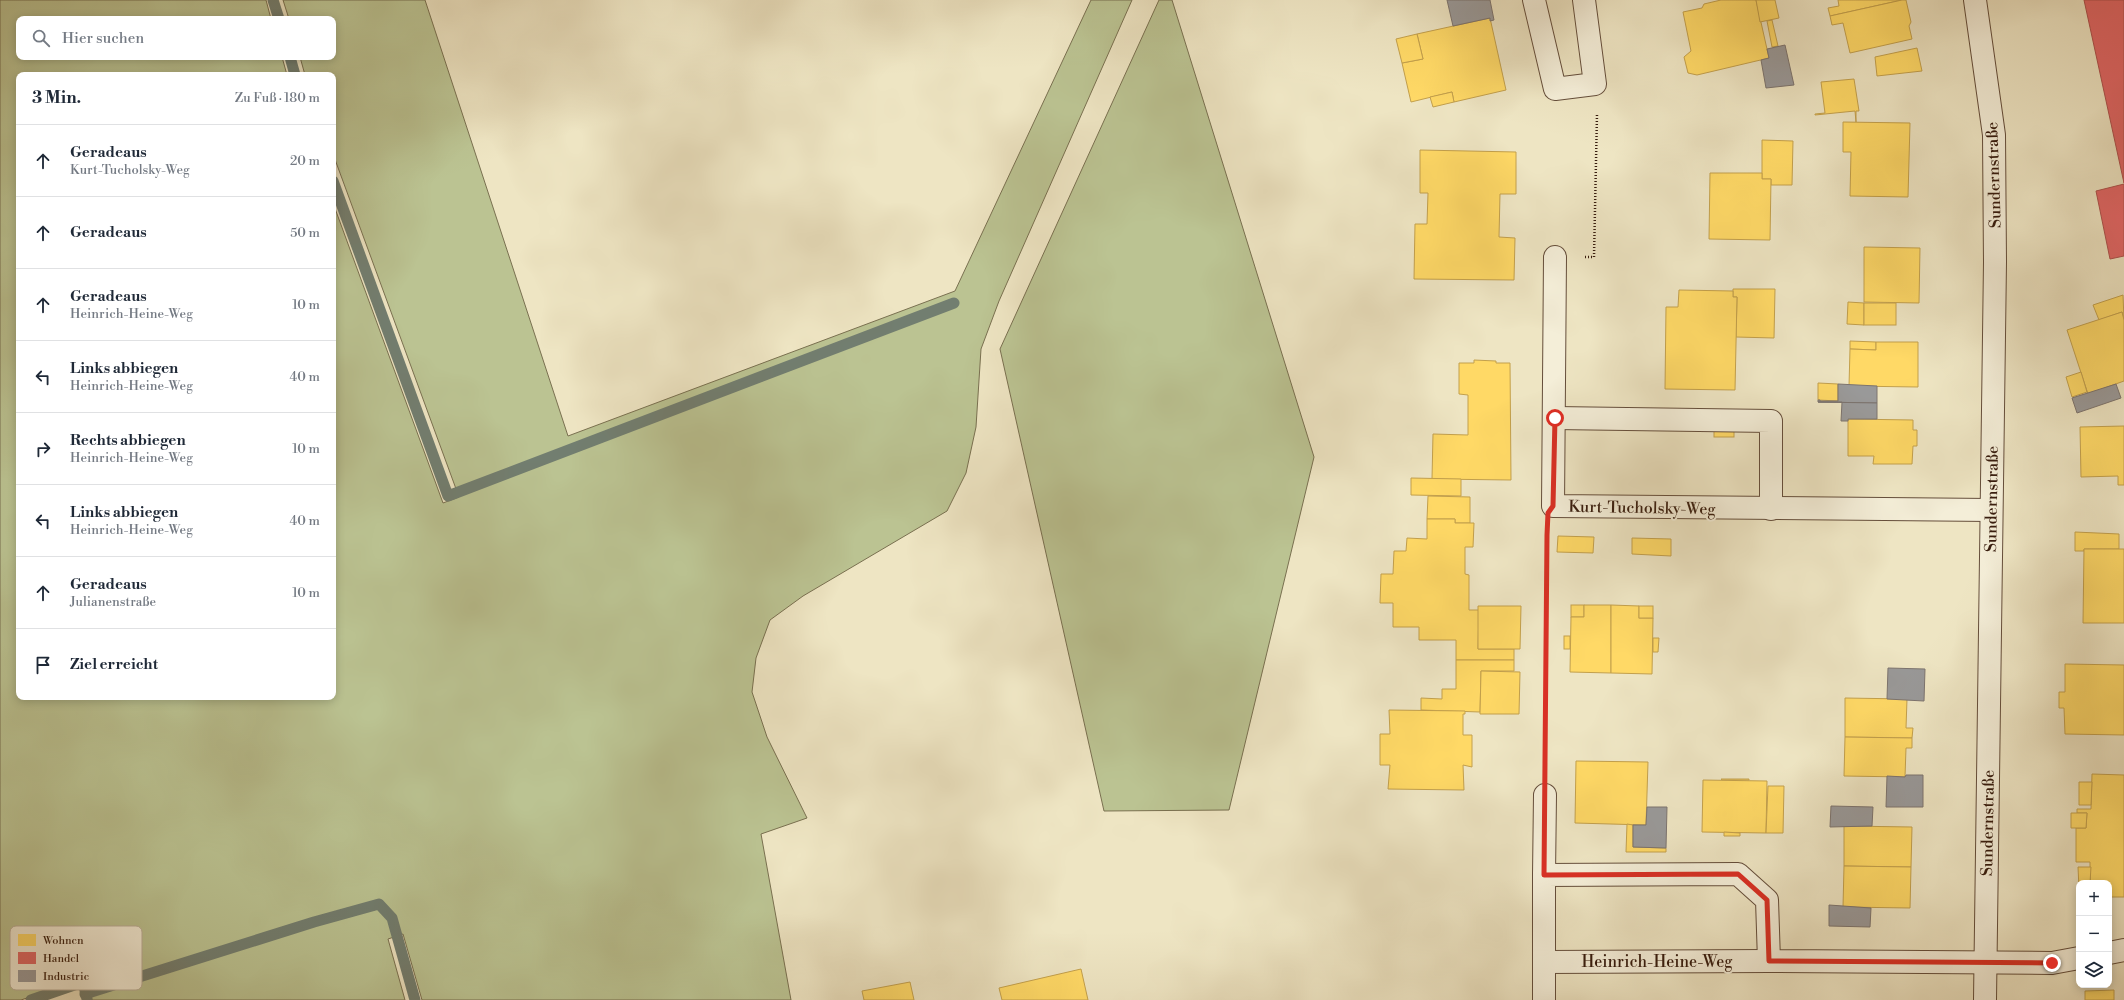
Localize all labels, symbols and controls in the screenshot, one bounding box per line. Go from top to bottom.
search box [16,16,336,60]
icon: search [30,27,52,49]
text: Hier suchen [62,29,144,48]
text: 3 Min. [32,87,81,109]
text: Zu Fuß · 180 m [235,90,320,106]
street label: Sundernstraße [1982,121,2006,229]
text: Geradeaus [70,143,147,162]
icon: ahead [32,150,54,172]
text: 20 m [290,153,320,169]
text: Kurt-Tucholsky-Weg [70,162,190,178]
icon: ahead [32,222,54,244]
text: Geradeaus [70,223,147,242]
text: 50 m [290,225,320,241]
text: Geradeaus [70,287,147,306]
icon: ahead [32,294,54,316]
text: 10 m [292,297,320,313]
text: Heinrich-Heine-Weg [70,306,193,322]
text: Links abbiegen [70,359,178,378]
icon: left [32,366,54,388]
text: 40 m [290,369,320,385]
text: Heinrich-Heine-Weg [70,378,193,394]
route start [1546,409,1564,427]
text: Rechts abbiegen [70,431,186,450]
icon: right [32,438,54,460]
text: 10 m [292,441,320,457]
street label: Sundernstraße [1981,446,2003,552]
text: Heinrich-Heine-Weg [70,450,193,466]
street label: Kurt-Tucholsky-Weg [1568,497,1717,519]
text: Links abbiegen [70,503,178,522]
icon: left [32,510,54,532]
text: 40 m [290,513,320,529]
text: Heinrich-Heine-Weg [70,522,193,538]
text: Geradeaus [70,575,147,594]
icon: ahead [32,582,54,604]
text: 10 m [292,585,320,601]
text: Julianenstraße [70,594,156,610]
icon: arrive [32,654,54,676]
text: Ziel erreicht [70,655,158,674]
street label: Sundernstraße [1977,770,1999,876]
map controls [2076,880,2112,988]
button: + [2076,880,2112,916]
button: − [2076,916,2112,952]
legend [10,926,142,990]
text: Wohnen [42,934,84,948]
text: Handel [43,952,80,966]
street label: Heinrich-Heine-Weg [1581,952,1733,972]
button: layers [2076,952,2112,988]
route end [2043,954,2061,972]
text: Industrie [43,970,90,984]

